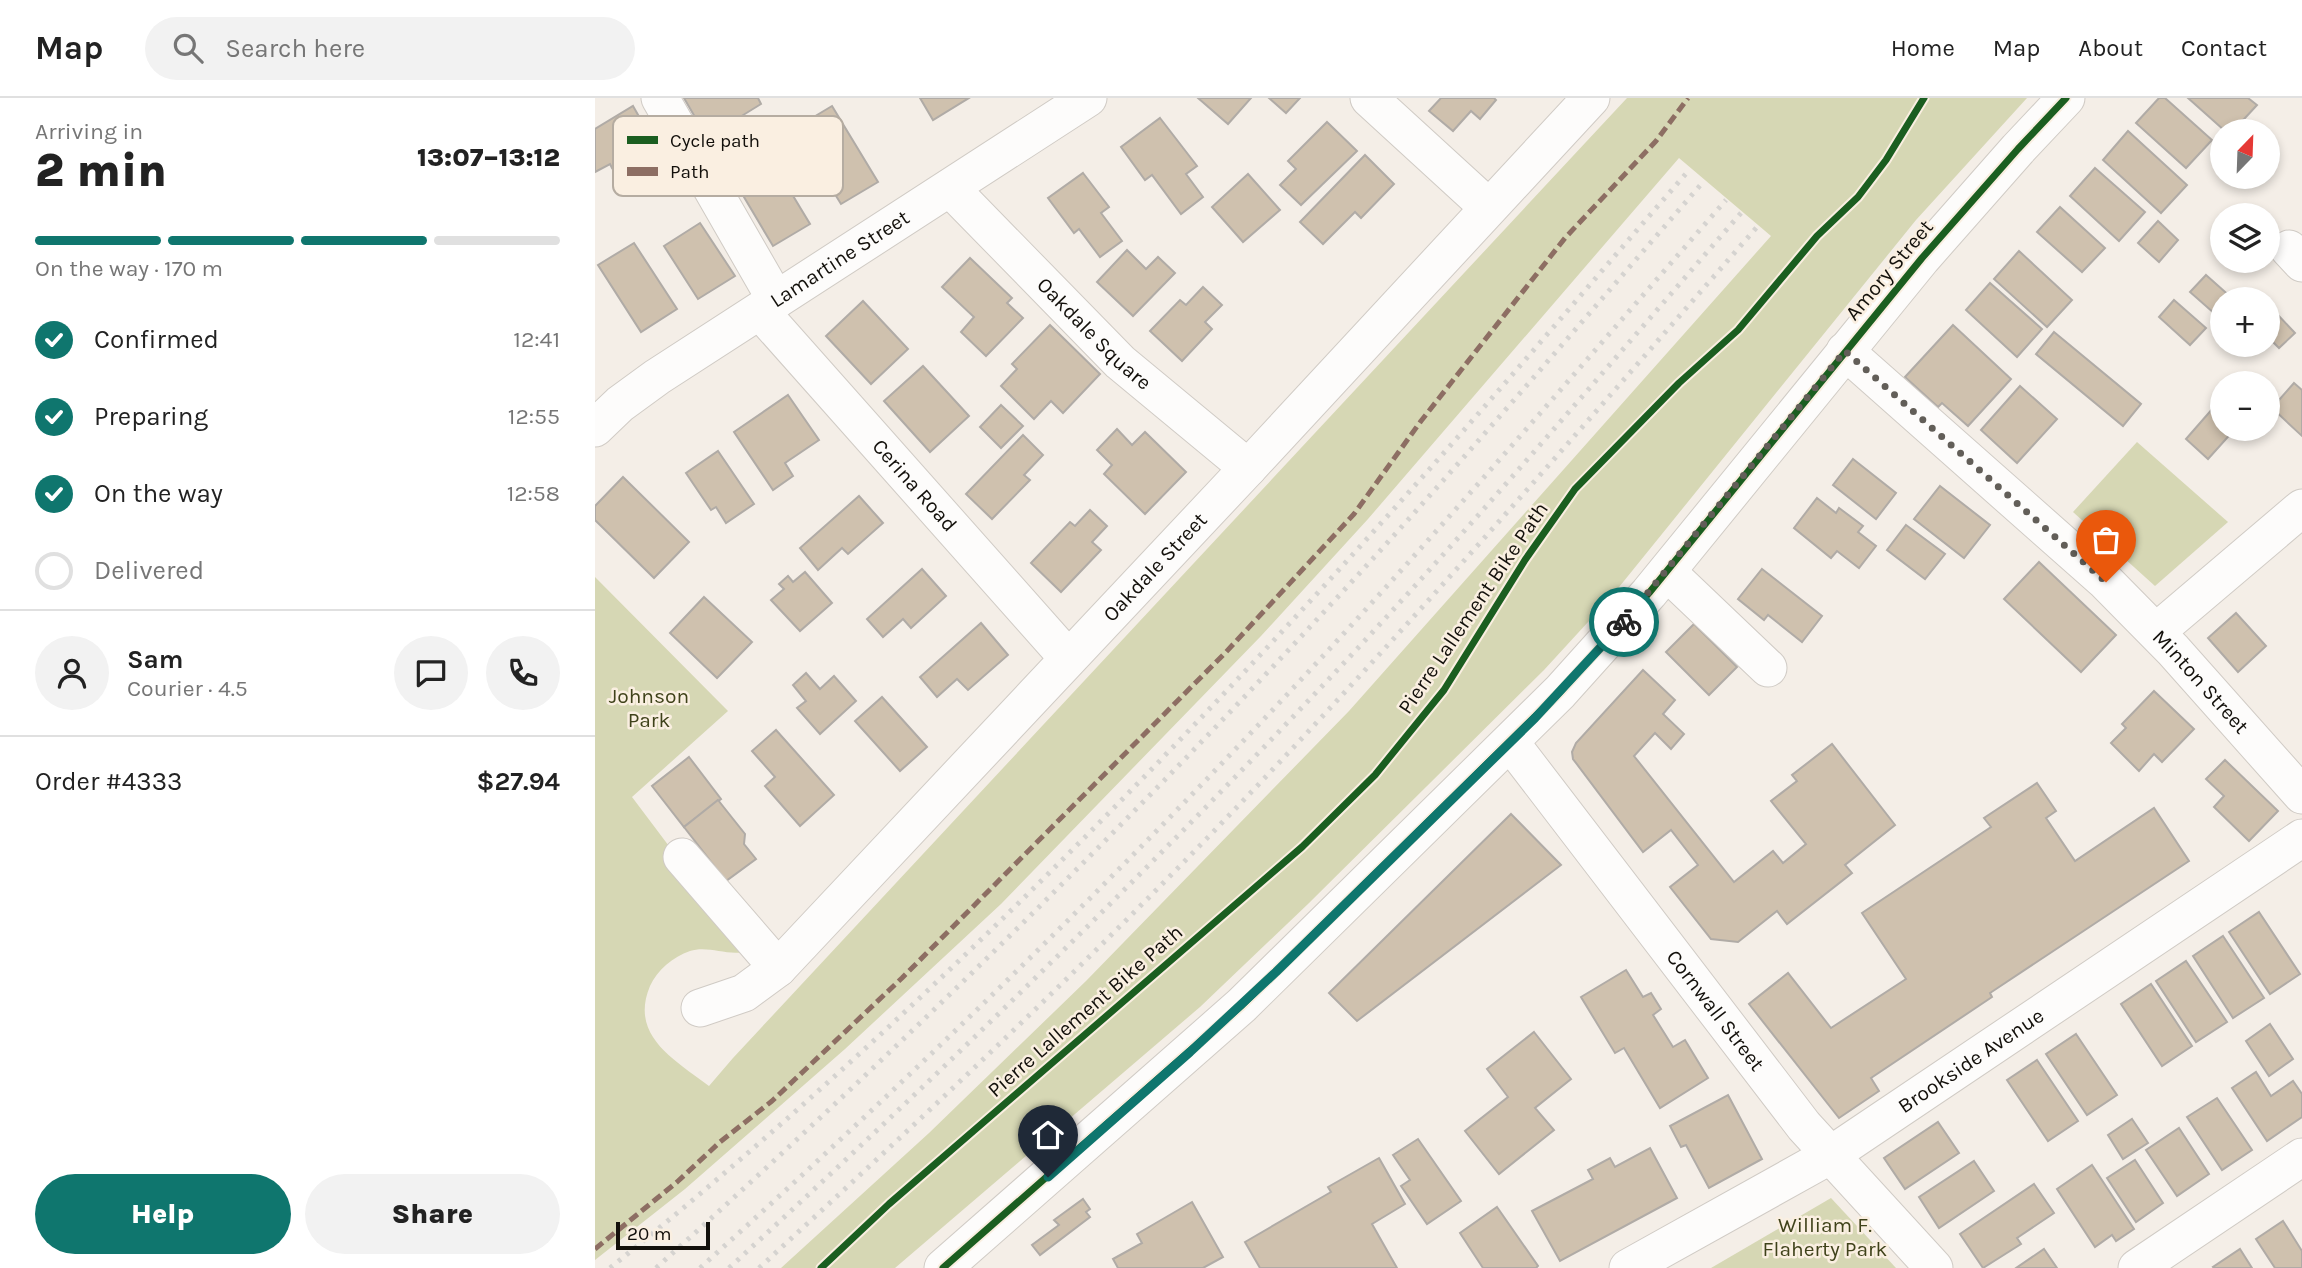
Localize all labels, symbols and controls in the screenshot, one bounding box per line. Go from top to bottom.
search box [145,17,635,80]
text: Map [35,29,103,67]
icon: search [169,29,207,67]
text: Search here [225,33,365,64]
text: Home [1891,34,1955,62]
text: Map [1993,34,2040,62]
text: About [2078,34,2143,62]
text: Contact [2181,34,2267,62]
legend [613,116,843,196]
text: Arriving in [35,118,143,145]
north arrow [2210,119,2280,189]
map controls [2210,119,2280,441]
text: Cycle path [670,130,760,152]
text: 13:07–13:12 [417,142,560,173]
text: 2 min [35,144,167,198]
text: Path [670,161,710,183]
button: layers [2210,203,2280,273]
street label: Lamartine Street [766,205,914,312]
street label: Amory Street [1840,215,1938,325]
text: On the way · 170 m [35,255,223,282]
street label: Oakdale Square [1032,272,1156,395]
button: + [2210,287,2280,357]
icon: check [35,321,73,359]
text: Confirmed [94,324,219,355]
text: 12:41 [513,326,560,353]
button: − [2210,371,2280,441]
icon: check [35,398,73,436]
text: Preparing [94,401,208,432]
text: 12:55 [508,403,560,430]
street label: Cerina Road [867,434,962,536]
icon: check [35,475,73,513]
text: On the way [94,478,223,509]
text: 12:58 [507,480,560,507]
street label: Pierre Lallement Bike Path [1393,498,1553,718]
street label: Oakdale Street [1098,508,1212,626]
pin [2076,510,2136,582]
icon: bag [2087,521,2125,559]
text: Delivered [94,555,204,586]
courier [1589,587,1659,657]
icon: bike [1605,603,1643,641]
street label: Minton Street [2148,625,2254,739]
button: person [35,636,109,710]
button: chat [394,636,468,710]
button: phone [486,636,560,710]
text: Sam [127,644,183,675]
text: Courier · 4.5 [127,675,248,702]
park label: Johnson Park [609,684,689,732]
text: Order #4333 [35,766,182,797]
text: $27.94 [477,766,560,797]
street label: Pierre Lallement Bike Path [983,920,1187,1102]
street label: Cornwall Street [1662,945,1769,1076]
street label: Brookside Avenue [1894,1003,2048,1118]
pin [1018,1105,1078,1177]
icon: home [1029,1116,1067,1154]
button: Help [35,1174,291,1254]
button: Share [305,1174,560,1254]
park label: William F. Flaherty Park [1763,1213,1888,1261]
scale bar [616,1219,711,1251]
text: 20 m [627,1223,672,1245]

